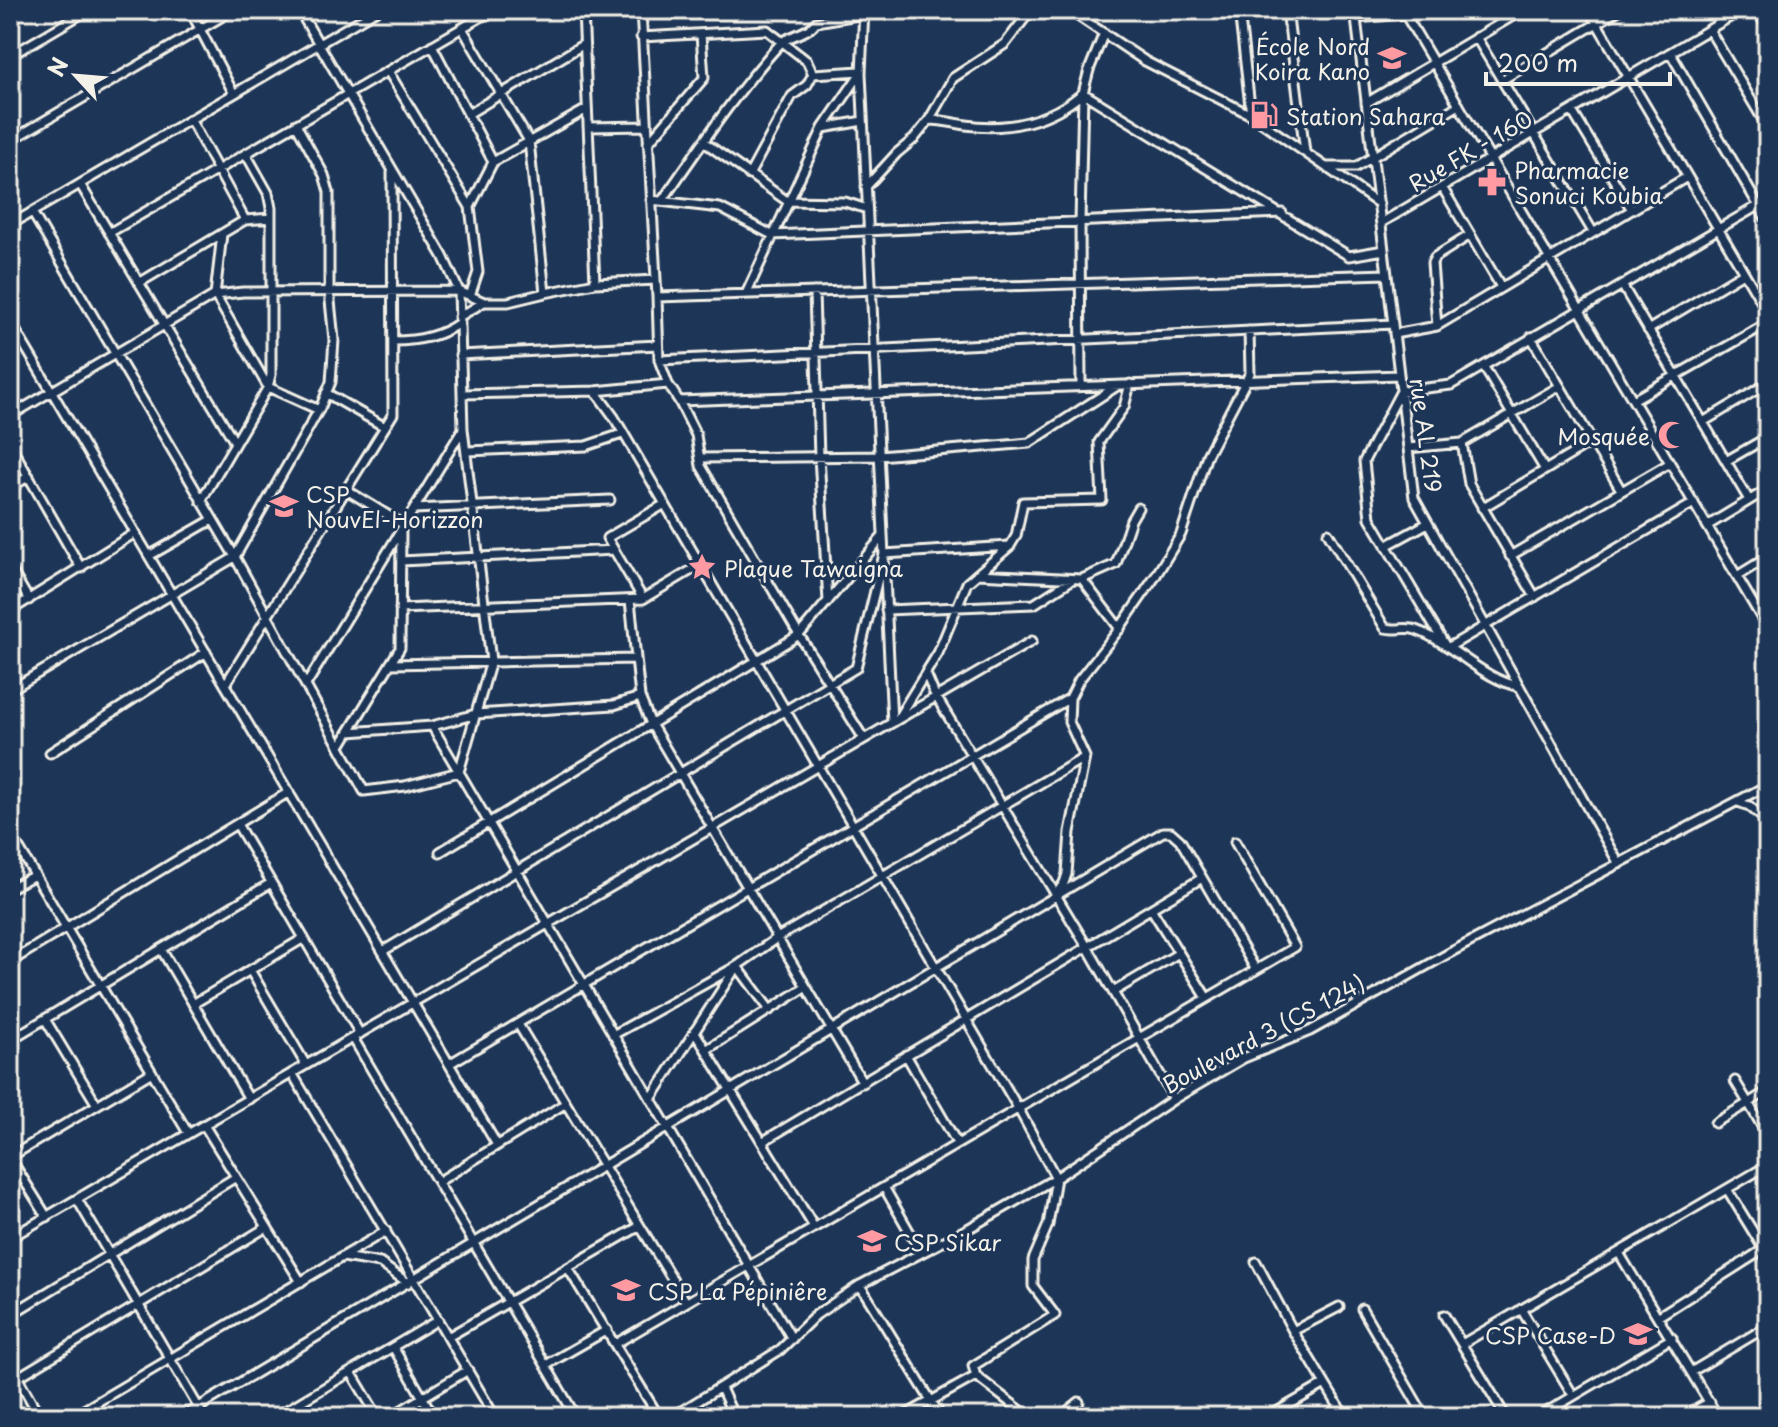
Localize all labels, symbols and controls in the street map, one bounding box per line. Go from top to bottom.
place label: École Nord Koira Kano [1255,29,1370,87]
north arrow [36,36,116,116]
scale bar [1486,36,1670,86]
school or university icon: École Nord Koira Kano [1377,43,1407,73]
text: 200 m [1498,44,1578,80]
text: N [38,52,75,82]
place label: Station Sahara [1286,99,1446,132]
fuel station icon: Station Sahara [1249,100,1279,130]
street label: Rue FK - 160 [1402,101,1538,199]
place label: Pharmacie Sonuci Koubia [1514,153,1663,211]
pharmacy icon: Pharmacie Sonuci Koubia [1477,167,1507,197]
street label: rue AL 219 [1403,376,1451,494]
place label: Mosquée [1558,419,1650,452]
mosque icon: Mosquée [1657,420,1687,450]
place label: CSP NouvEl-Horizzon [306,477,483,535]
school or university icon: CSP NouvEl-Horizzon [269,491,299,521]
place label: Plaque Tawaigna [724,551,903,584]
place icon: Plaque Tawaigna [687,552,717,582]
street label: Boulevard 3 (CS 124) [1156,966,1370,1100]
place label: CSP Sikar [894,1225,1001,1258]
school or university icon: CSP Sikar [857,1226,887,1256]
place label: CSP La Pépiniêre [648,1274,827,1307]
school or university icon: CSP La Pépiniêre [611,1275,641,1305]
place label: CSP Case-D [1485,1318,1616,1351]
school or university icon: CSP Case-D [1623,1319,1653,1349]

